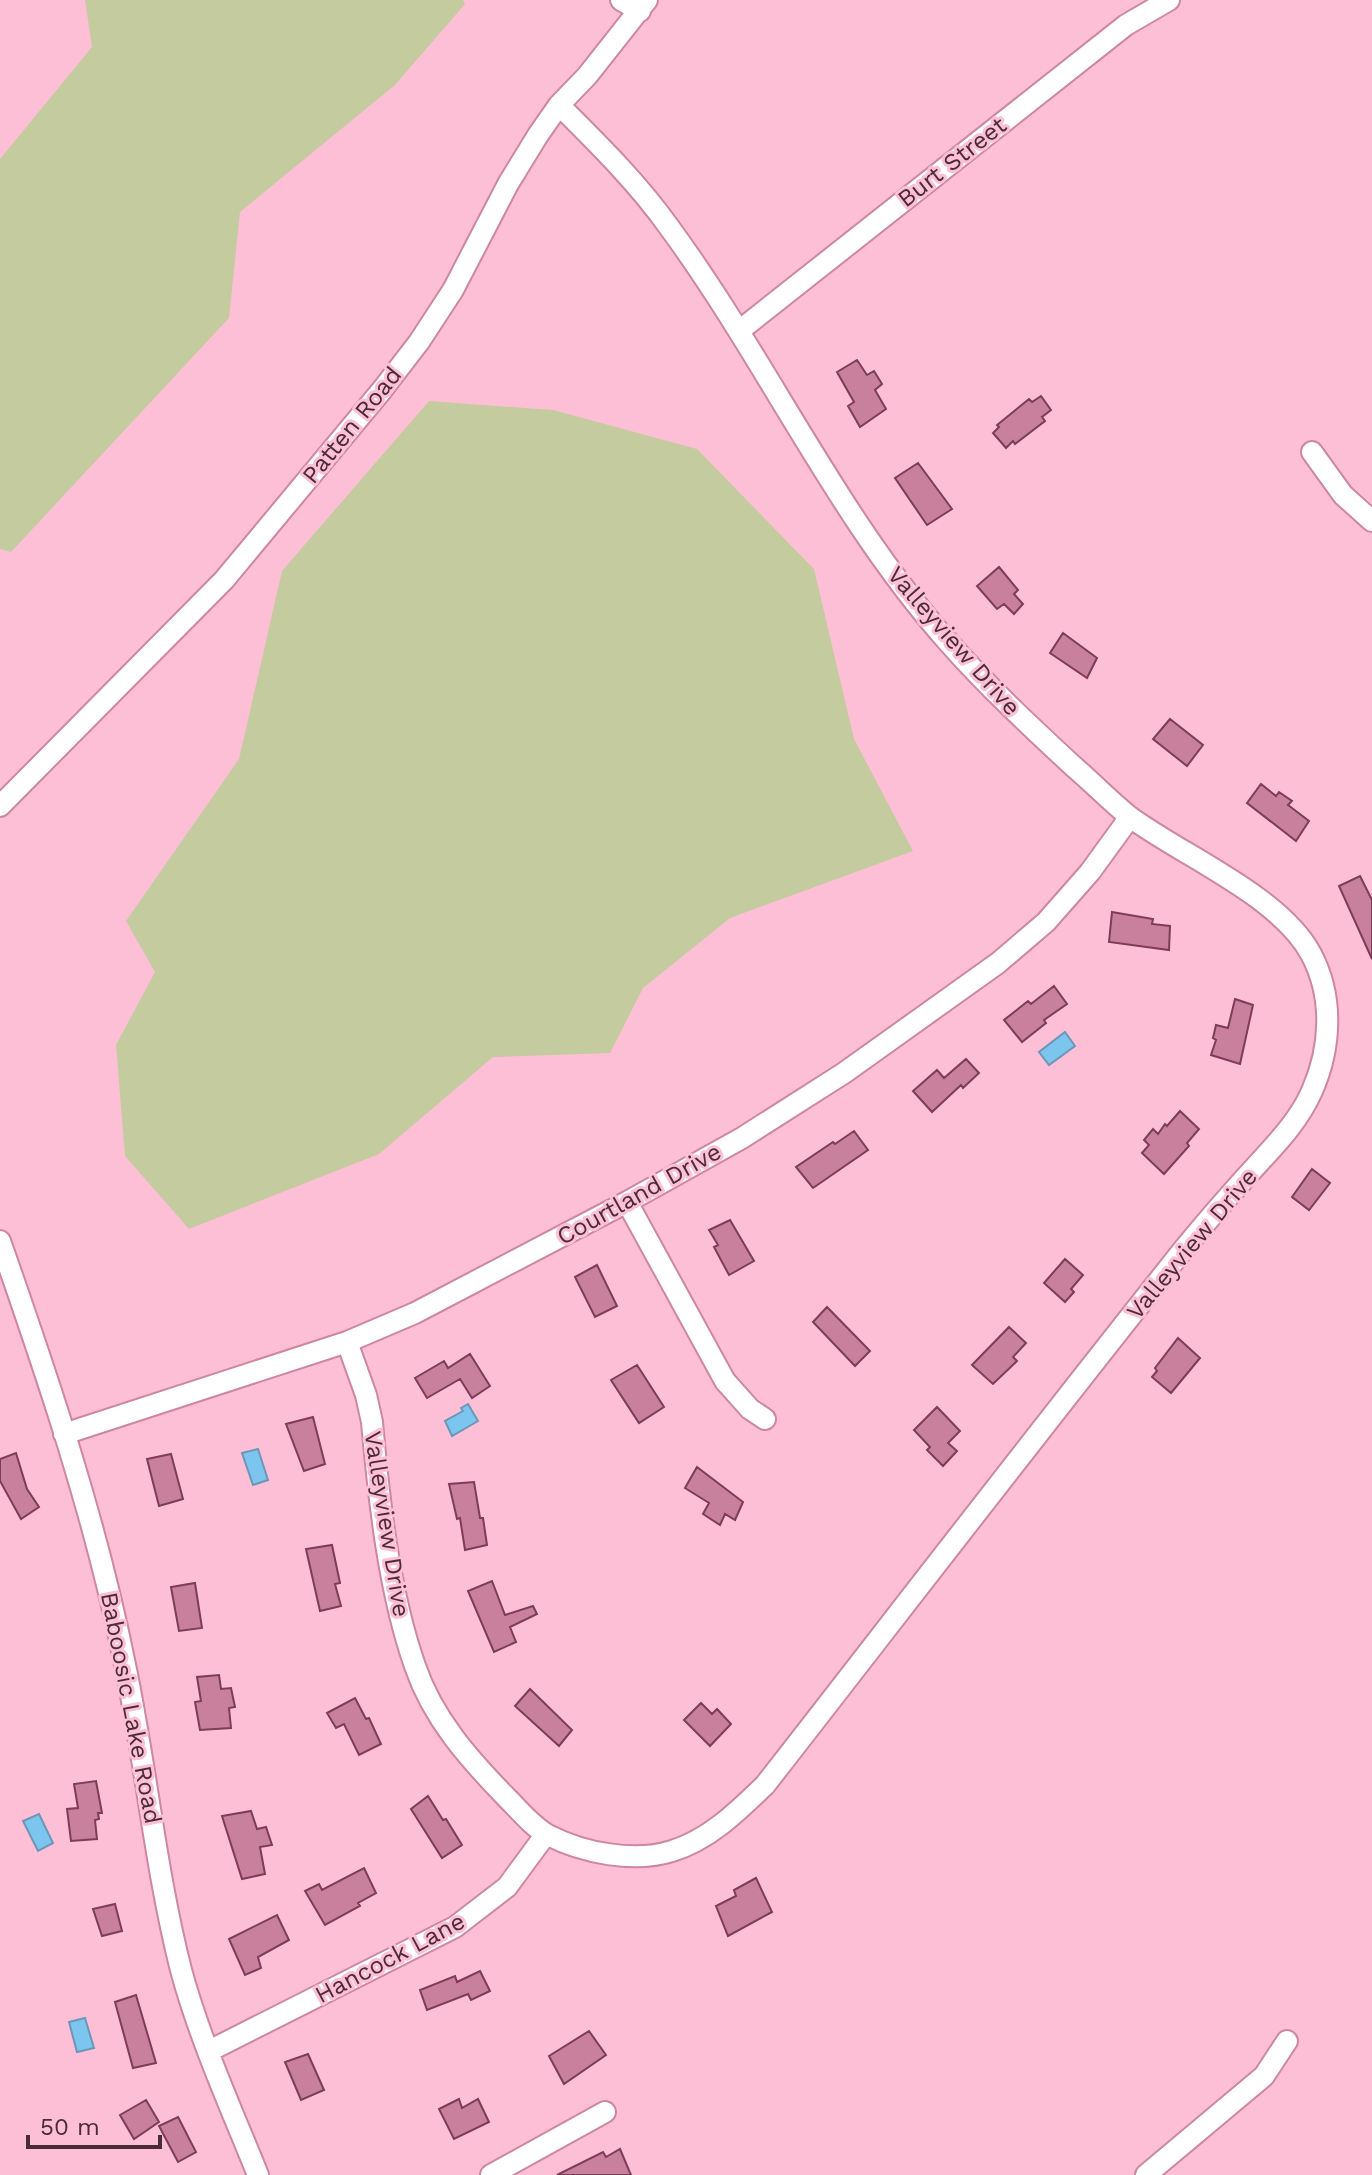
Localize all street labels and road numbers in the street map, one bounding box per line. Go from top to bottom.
street label: Burt Street [892,111,1012,213]
street label: Patten Road [297,361,407,489]
street label: Valleyview Drive [882,561,1026,721]
street label: Courtland Drive [552,1137,726,1251]
street label: Valleyview Drive [1121,1163,1263,1325]
street label: Valleyview Drive [358,1429,416,1619]
street label: Baboosic Lake Road [95,1590,167,1826]
street label: Hancock Lane [311,1907,469,2009]

